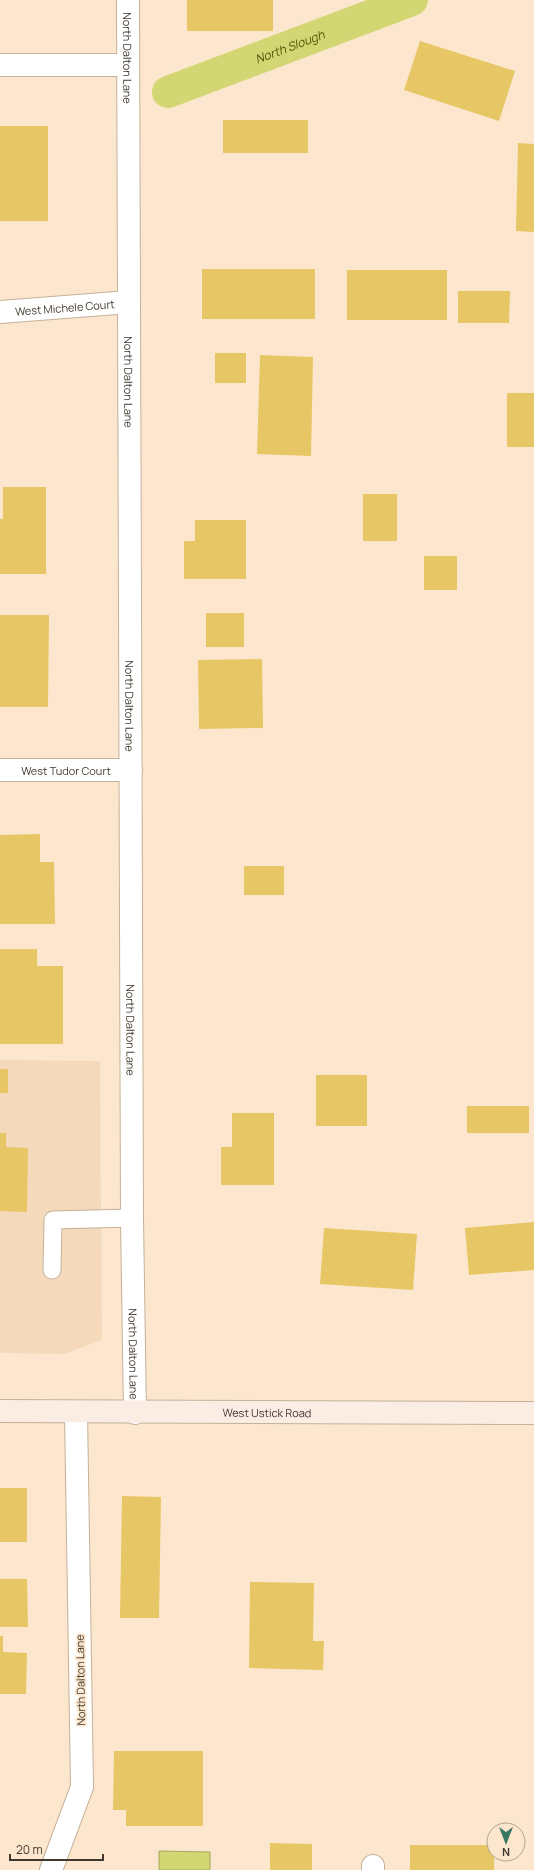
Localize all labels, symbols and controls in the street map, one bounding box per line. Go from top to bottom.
street label: North Dalton Lane [121,12,136,104]
water label: North Slough [253,25,327,67]
street label: West Michele Court [14,296,115,318]
street label: North Dalton Lane [122,336,137,428]
street label: North Dalton Lane [123,660,138,752]
street label: West Tudor Court [21,763,111,778]
street label: North Dalton Lane [124,984,139,1076]
street label: North Dalton Lane [126,1308,142,1400]
street label: West Ustick Road [223,1404,311,1420]
street label: North Dalton Lane [72,1634,88,1726]
north arrow [486,1822,526,1862]
scale bar [10,1836,103,1862]
text: 20 m [16,1841,43,1858]
text: N [502,1845,510,1860]

